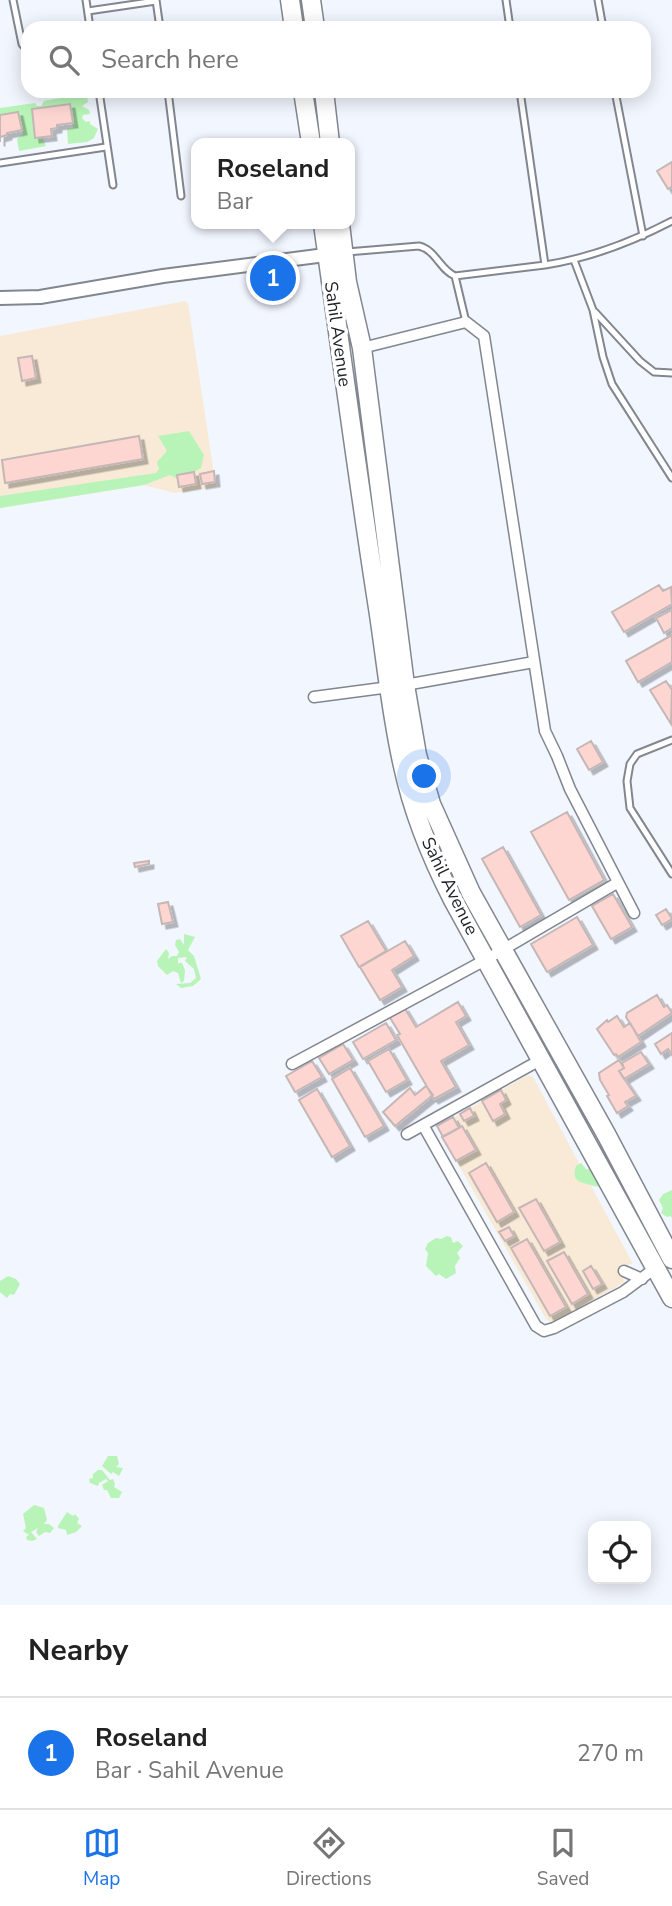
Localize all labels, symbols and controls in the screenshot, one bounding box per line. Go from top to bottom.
search box [21,21,651,98]
icon: search [45,41,83,79]
text: Search here [101,42,239,77]
popup [191,138,355,229]
text: Roseland [217,151,329,186]
text: Bar [217,186,253,217]
pin: 1 [250,252,296,304]
street label: Sahil Avenue [319,280,357,388]
your location [407,759,441,793]
street label: Sahil Avenue [416,833,484,939]
map controls [588,1521,651,1584]
button: locate [588,1521,651,1584]
text: Nearby [28,1630,128,1671]
text: Roseland [95,1720,208,1755]
text: 1 [44,1738,58,1769]
text: 270 m [577,1738,644,1769]
text: Bar · Sahil Avenue [95,1755,284,1786]
tab: Map [83,1824,121,1892]
tab: Directions [286,1824,372,1892]
tab: Saved [537,1824,589,1892]

